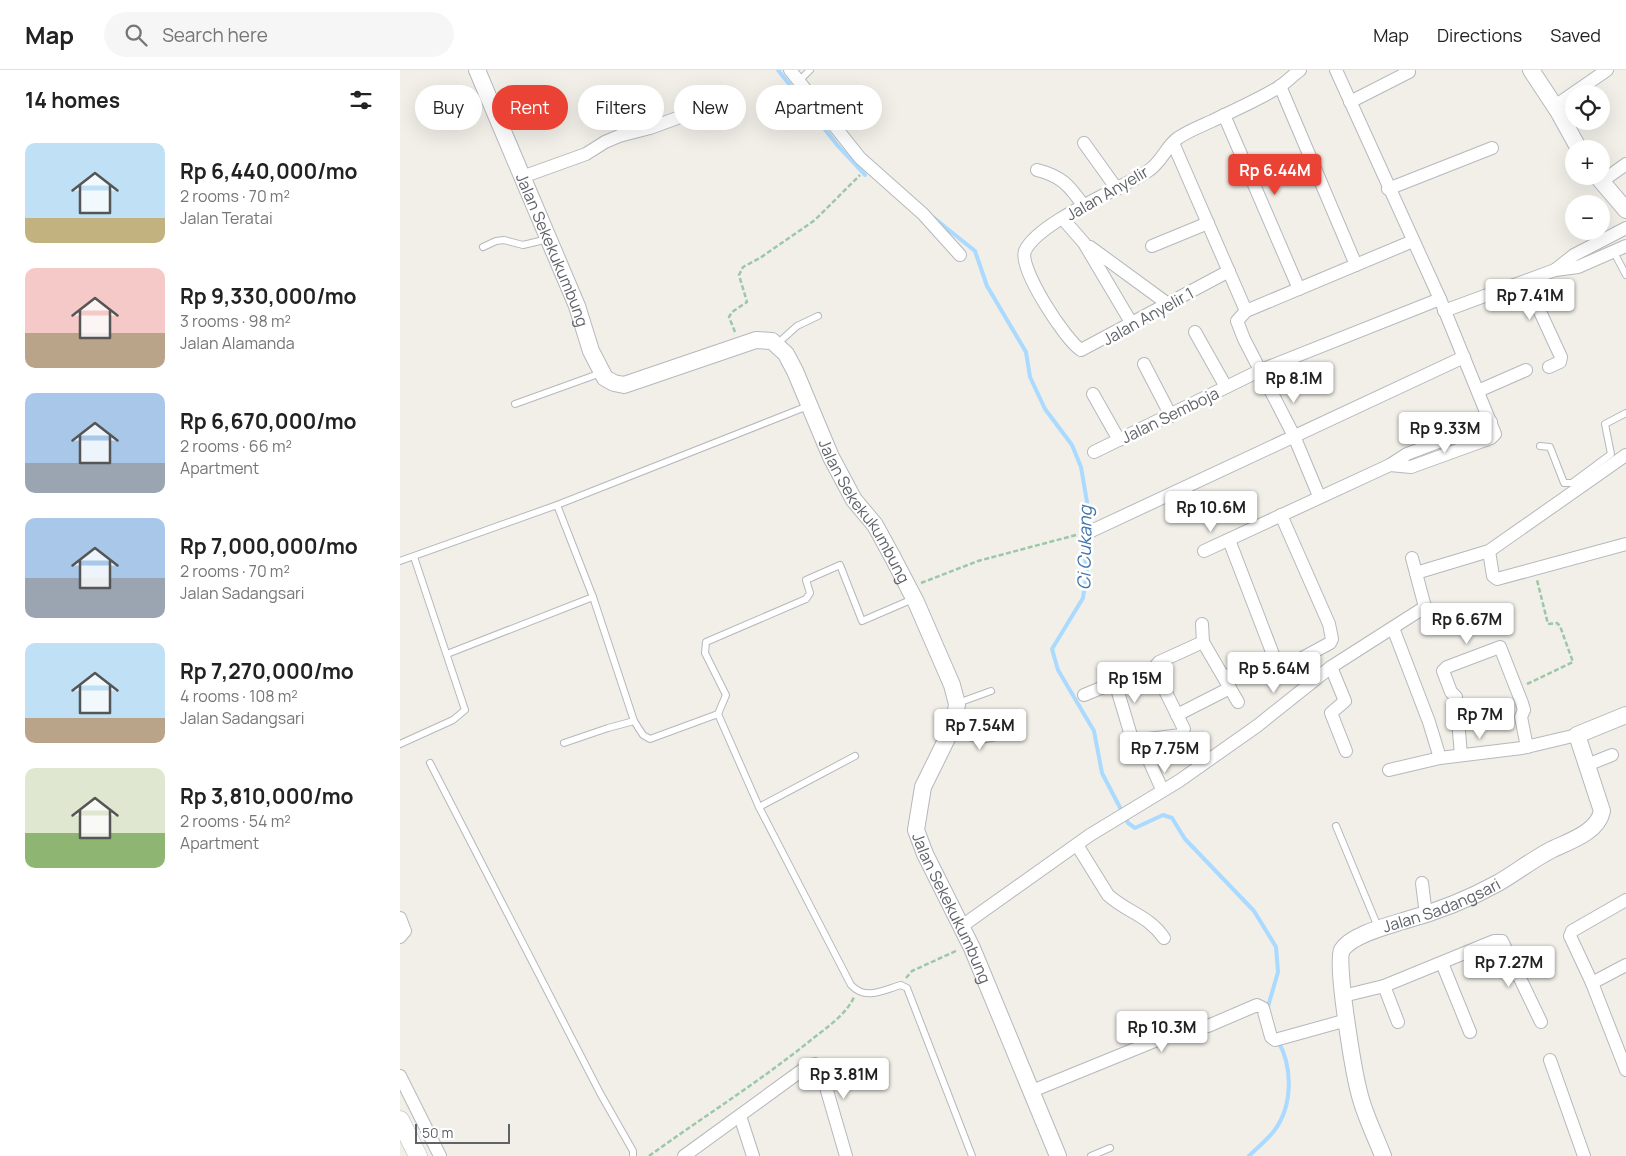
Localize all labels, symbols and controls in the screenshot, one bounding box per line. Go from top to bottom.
search box [104,12,454,57]
text: Map [25,18,74,51]
icon: search [122,21,150,49]
text: Search here [162,22,268,48]
text: Map [1373,23,1409,47]
text: Directions [1437,23,1522,47]
text: Saved [1550,23,1601,47]
chip: Buy [415,85,482,130]
chip: Rent [492,85,568,130]
chip: Filters [578,85,664,130]
chip: New [674,85,746,130]
chip: Apartment [756,85,882,130]
map controls [1565,85,1610,240]
button: locate [1565,85,1610,130]
text: 14 homes [25,86,120,114]
icon: filters [347,86,375,114]
button: + [1565,140,1610,185]
pin: Rp 6.44M [1223,154,1327,196]
text: Rp 6,440,000/mo [180,157,358,185]
text: Rp 6.44M [1239,159,1311,181]
street label: Jalan Anyelir [1062,160,1152,225]
icon: home [65,163,125,223]
street label: Jalan Sekekukumbung [511,170,594,329]
text: 2 rooms · 70 m² [180,185,290,207]
button: − [1565,195,1610,240]
text: Jalan Teratai [180,207,273,229]
pin: Rp 7.41M [1478,278,1582,321]
text: Rp 9,330,000/mo [180,282,357,310]
street label: Jalan Anyelir 1 [1098,282,1198,350]
text: Rp 7.41M [1496,284,1564,306]
icon: home [65,288,125,348]
text: 3 rooms · 98 m² [180,310,291,332]
text: Jalan Alamanda [180,332,295,354]
pin: Rp 8.1M [1248,362,1340,404]
text: Rp 8.1M [1265,367,1323,389]
street label: Jalan Semboja [1118,382,1222,448]
text: Rp 6,670,000/mo [180,407,356,435]
pin: Rp 9.33M [1393,412,1497,454]
icon: home [65,413,125,473]
text: Rp 9.33M [1410,417,1480,439]
text: 2 rooms · 66 m² [180,435,292,457]
street label: Jalan Sekekukumbung [814,436,915,587]
text: Apartment [180,457,259,479]
pin: Rp 10.6M [1159,490,1263,533]
text: Rp 10.6M [1176,496,1246,518]
water label: Ci Cukang [1071,504,1097,590]
text: Rp 7,000,000/mo [180,532,358,560]
icon: home [65,538,125,598]
text: 2 rooms · 70 m² [180,560,290,582]
text: Jalan Sadangsari [180,582,305,604]
pin: Rp 6.67M [1415,602,1519,645]
text: Rp 6.67M [1432,608,1502,630]
pin: Rp 5.64M [1222,652,1326,694]
text: Rp 7,270,000/mo [180,657,354,685]
text: Rp 5.64M [1238,657,1310,679]
pin: Rp 15M [1094,662,1176,704]
icon: home [65,663,125,723]
text: Rp 15M [1108,667,1162,689]
text: 4 rooms · 108 m² [180,685,298,707]
pin: Rp 7M [1445,698,1515,740]
text: Rp 7M [1457,703,1503,725]
text: Jalan Sadangsari [180,707,305,729]
pin: Rp 7.54M [928,708,1032,751]
text: Rp 7.54M [945,714,1015,736]
pin: Rp 7.75M [1113,732,1217,774]
text: Rp 7.75M [1131,737,1199,759]
text: Rp 3,810,000/mo [180,782,353,810]
icon: home [65,788,125,848]
text: 2 rooms · 54 m² [180,810,291,832]
street label: Jalan Sekekukumbung [907,829,996,987]
text: Apartment [180,832,259,854]
street label: Jalan Sadangsari [1380,873,1504,938]
pin: Rp 7.27M [1457,946,1561,988]
text: Rp 7.27M [1475,951,1543,973]
pin: Rp 10.3M [1110,1010,1214,1053]
text: Rp 10.3M [1128,1016,1197,1038]
pin: Rp 3.81M [792,1058,896,1100]
text: Rp 3.81M [810,1063,878,1085]
scale bar [415,1121,510,1144]
text: 50 m [422,1123,453,1142]

